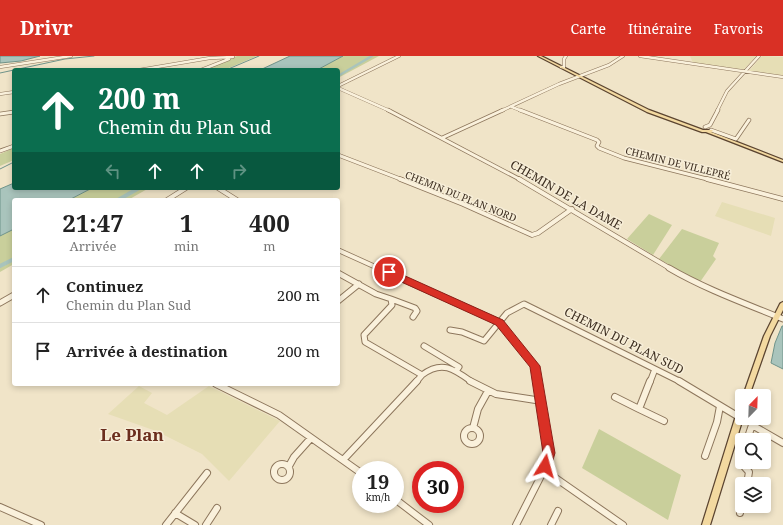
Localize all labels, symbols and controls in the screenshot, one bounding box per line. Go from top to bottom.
text: Drivr [20,15,73,41]
text: Carte [571,19,606,38]
text: Itinéraire [628,19,692,38]
text: Favoris [714,19,763,38]
text: 200 m [98,79,180,117]
icon: ahead [32,84,84,136]
text: Chemin du Plan Sud [98,115,271,139]
street label: CHEMIN DE VILLEPRÉ [624,143,732,183]
street label: CHEMIN DE LA DAME [507,156,625,234]
icon: left [102,160,124,182]
icon: ahead [144,160,166,182]
icon: ahead [186,160,208,182]
icon: right [228,160,250,182]
street label: CHEMIN DU PLAN NORD [403,167,519,225]
text: 21:47 [62,206,124,239]
text: 1 [180,206,193,239]
text: 400 [249,206,290,239]
text: Arrivée [69,237,117,255]
text: min [174,237,199,255]
text: m [263,237,276,255]
pin [372,255,406,289]
icon: arrive [378,261,400,283]
text: Continuez [66,276,143,296]
icon: ahead [32,284,54,306]
text: 200 m [277,285,320,305]
text: Chemin du Plan Sud [66,296,191,314]
street label: CHEMIN DU PLAN SUD [562,303,687,378]
icon: arrive [32,340,54,362]
text: Arrivée à destination [66,341,228,361]
text: 200 m [277,341,320,361]
north arrow [735,389,771,425]
map controls [735,389,771,513]
district label: Le Plan [100,423,164,446]
button: search [735,433,771,469]
position arrow [524,445,566,487]
speed limit sign: 30 [412,461,464,513]
text: 19 [367,468,389,495]
button: layers [735,477,771,513]
text: km/h [366,490,390,504]

